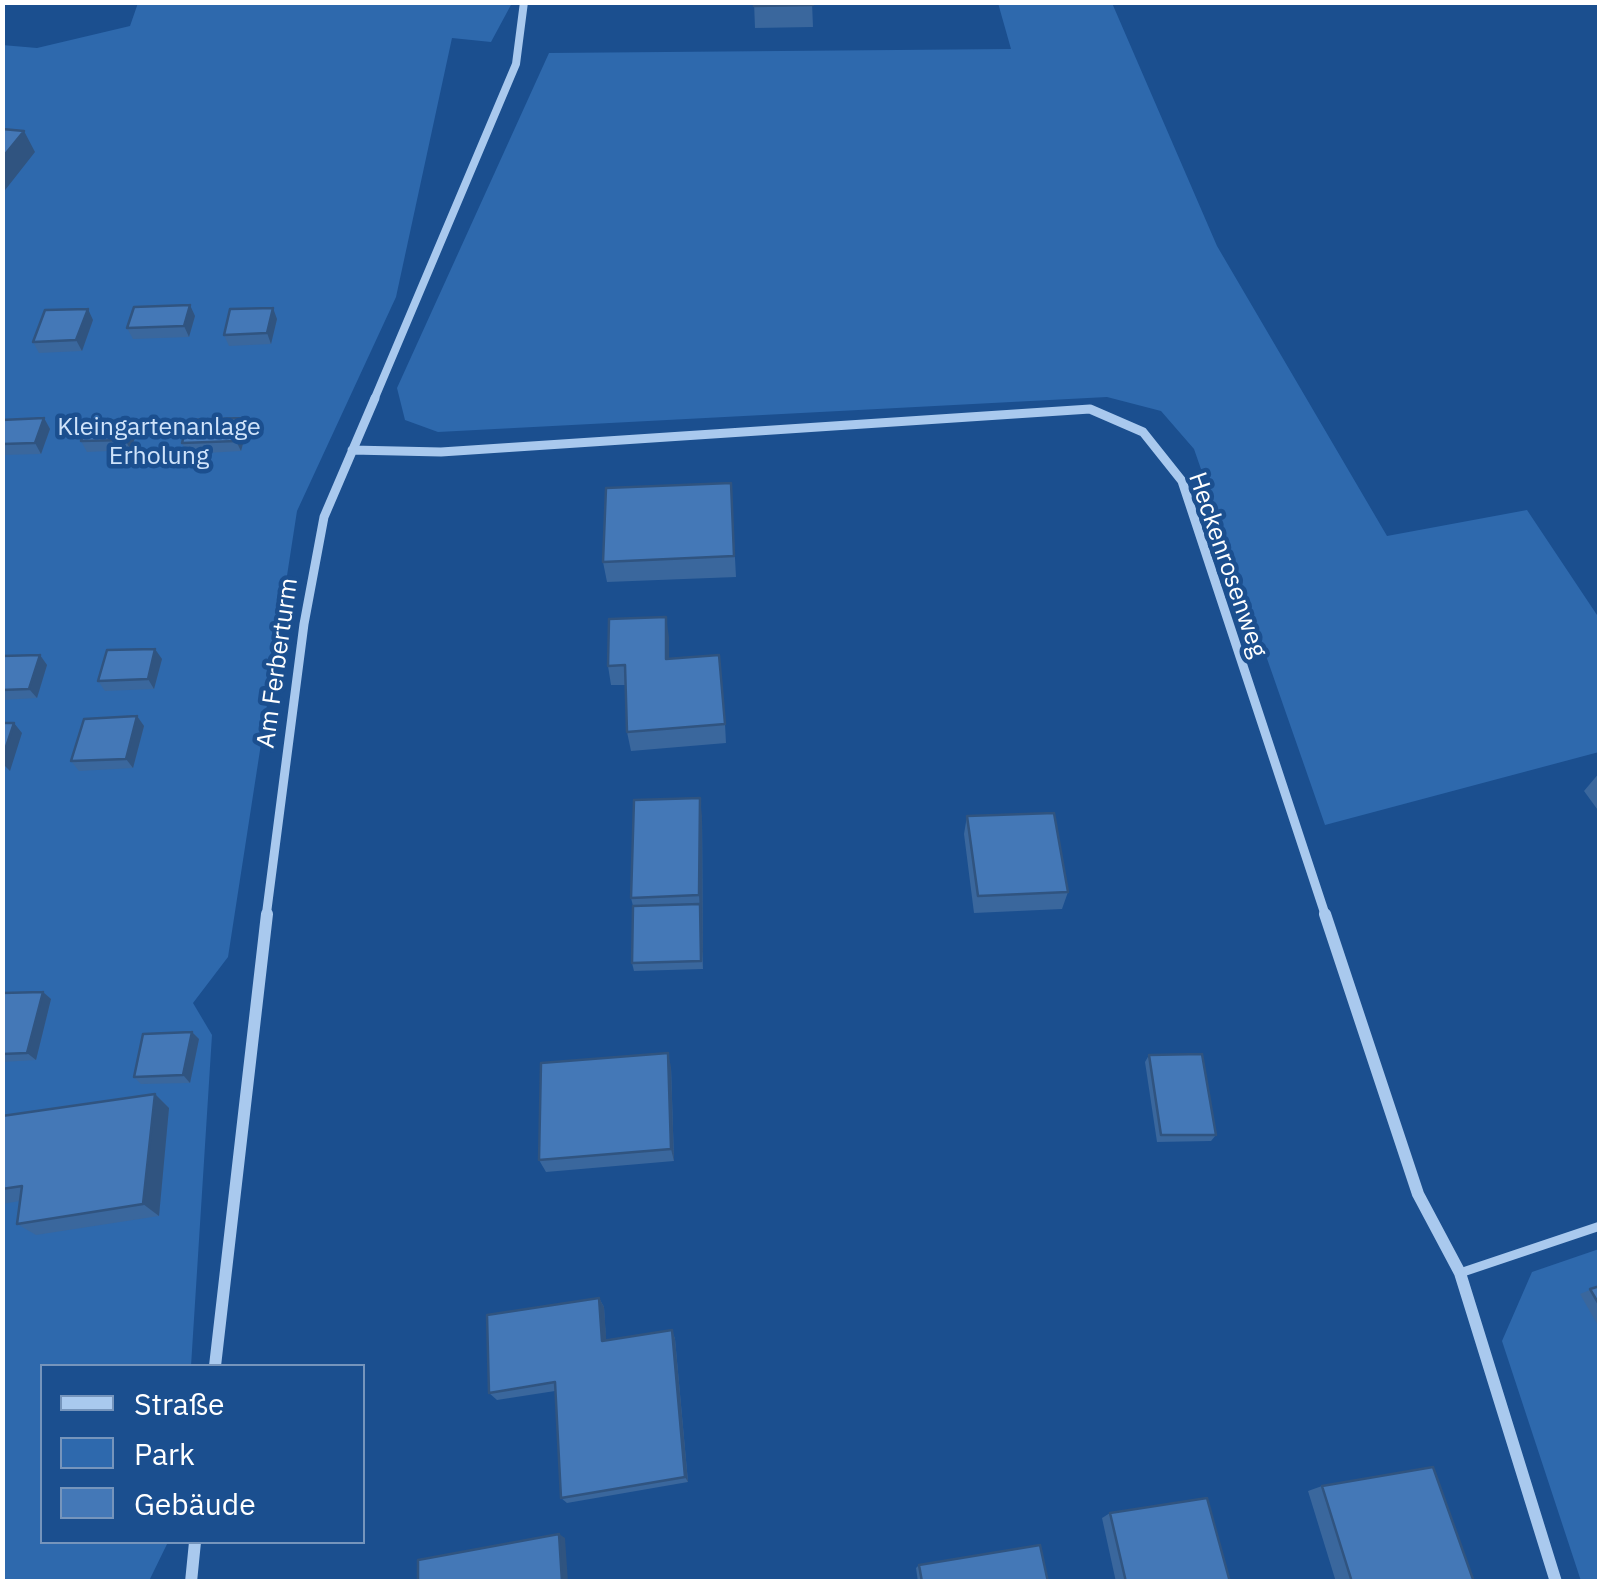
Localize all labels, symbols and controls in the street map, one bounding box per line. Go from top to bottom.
park label: Kleingartenanlage Erholung [57,413,261,472]
street label: Heckenrosenweg [1181,469,1273,661]
street label: Am Ferberturm [251,576,305,750]
legend [40,1364,365,1544]
text: Straße [134,1384,225,1423]
text: Park [134,1434,195,1473]
text: Gebäude [134,1484,256,1523]

